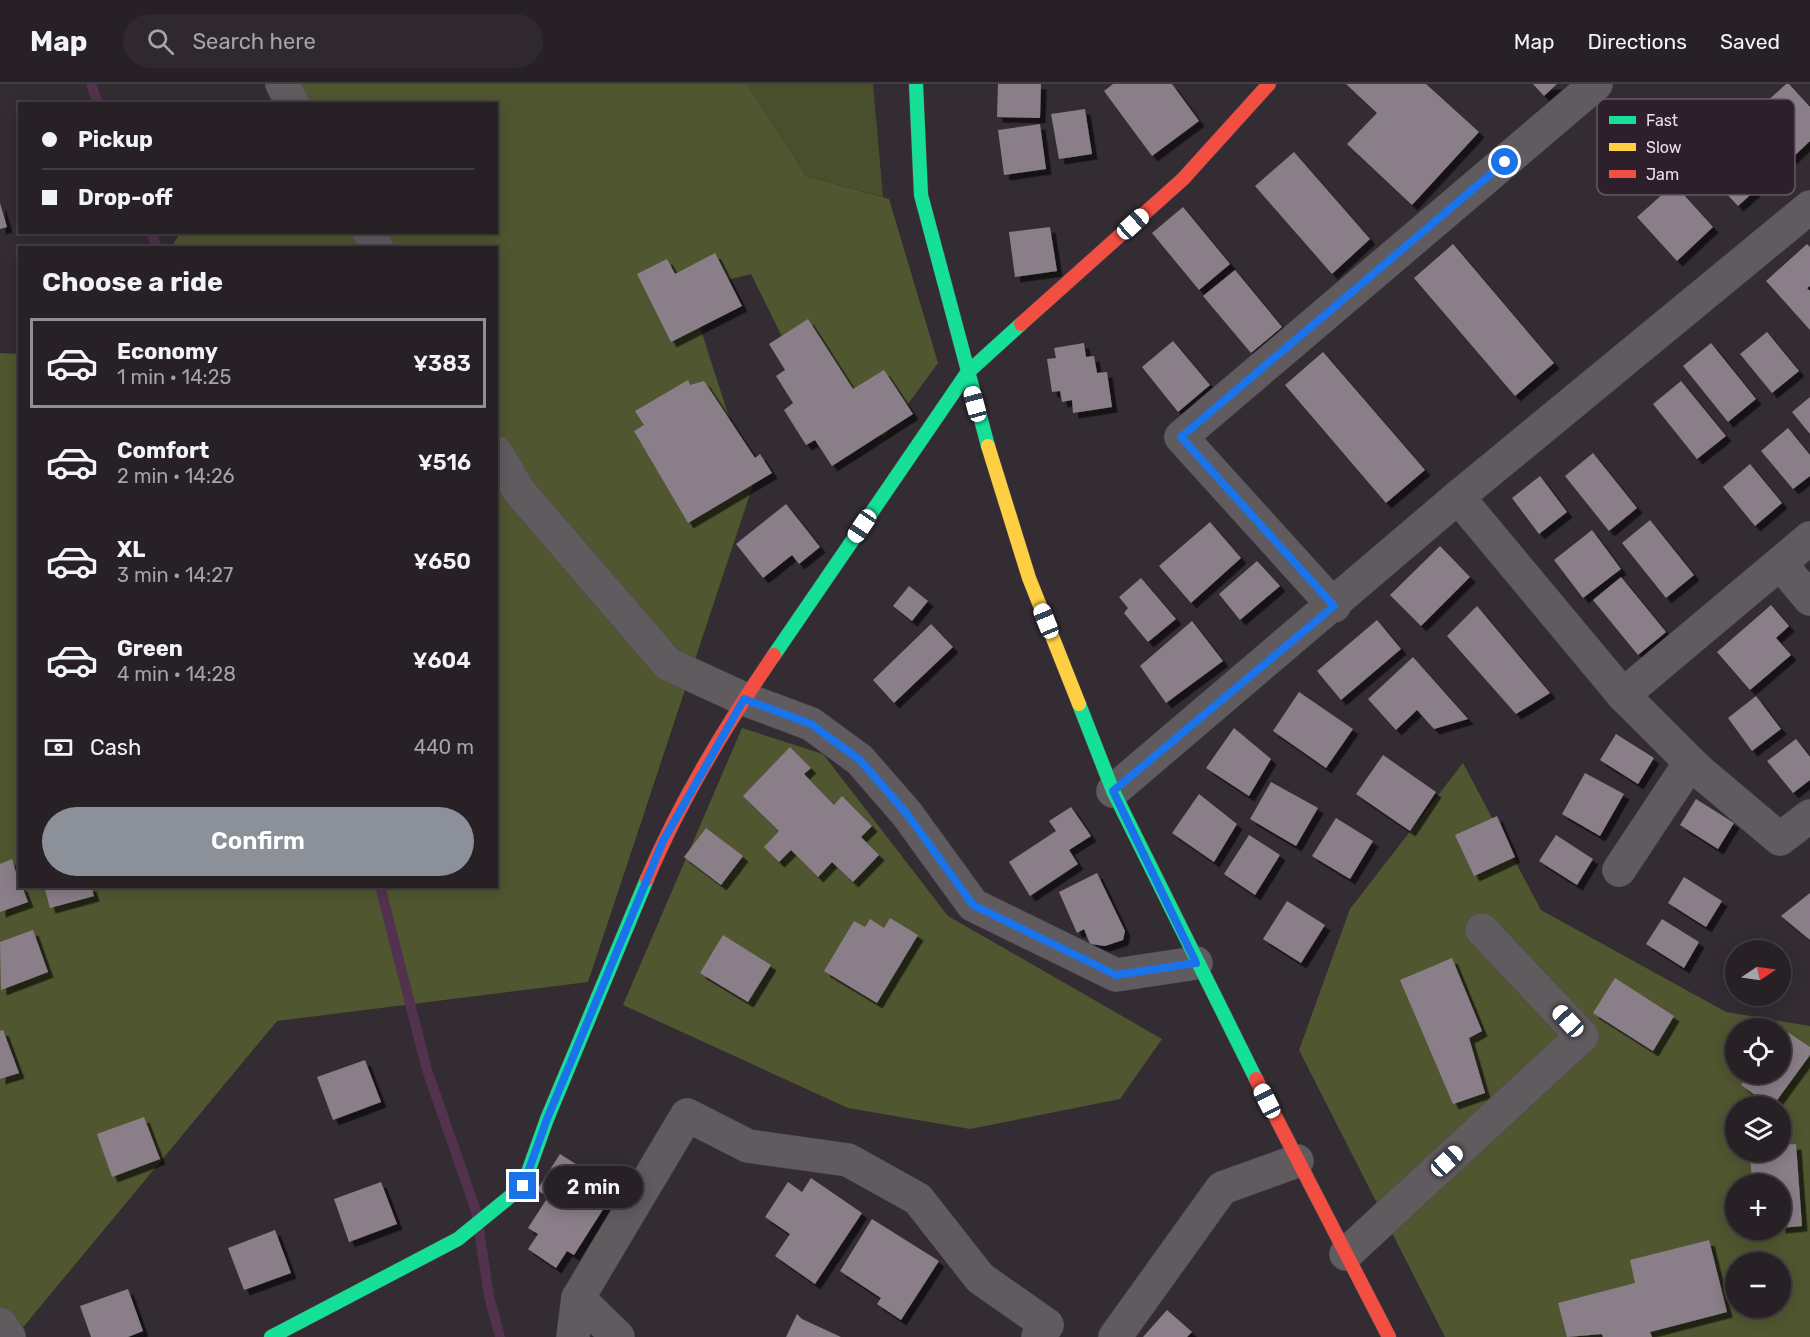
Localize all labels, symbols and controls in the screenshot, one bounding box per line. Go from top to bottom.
search box [123,14,543,68]
text: Map [30,25,87,58]
icon: search [144,25,177,58]
text: Search here [192,28,316,55]
text: Map [1514,29,1555,54]
text: Directions [1588,29,1687,54]
text: Saved [1720,29,1780,54]
legend [1597,99,1795,195]
text: Fast [1646,111,1678,130]
text: Pickup [78,126,153,153]
text: Slow [1646,138,1682,157]
route start [1491,148,1518,175]
text: Jam [1646,165,1679,184]
text: Drop-off [78,184,173,211]
car [1114,205,1152,243]
text: Choose a ride [42,266,223,298]
icon: car [45,336,99,390]
text: Economy [117,338,218,365]
text: ¥383 [413,350,471,377]
text: 1 min · 14:25 [117,365,231,389]
car [962,384,988,424]
icon: car [45,435,99,489]
text: Comfort [117,437,209,464]
text: ¥516 [418,449,471,476]
text: 2 min · 14:26 [117,464,235,488]
car [844,506,880,546]
icon: car [45,534,99,588]
text: XL [117,536,145,563]
text: ¥650 [414,548,471,575]
text: 3 min · 14:27 [117,563,233,587]
car [1031,601,1061,641]
icon: car [45,633,99,687]
text: Green [117,635,183,662]
text: ¥604 [413,647,471,674]
text: 4 min · 14:28 [117,662,236,686]
icon: cash [42,731,75,764]
text: Cash [90,734,141,761]
text: 440 m [414,735,474,759]
button: Confirm [42,807,474,876]
north arrow [1725,940,1791,1006]
map controls [1725,940,1791,1318]
car [1549,1002,1587,1040]
button: locate [1725,1018,1791,1084]
car [1251,1081,1283,1121]
button: layers [1725,1096,1791,1162]
car [1428,1142,1466,1180]
callout: 2 min [544,1165,643,1207]
route end [509,1172,536,1199]
button: + [1725,1174,1791,1240]
text: 2 min [567,1175,620,1199]
button: − [1725,1252,1791,1318]

